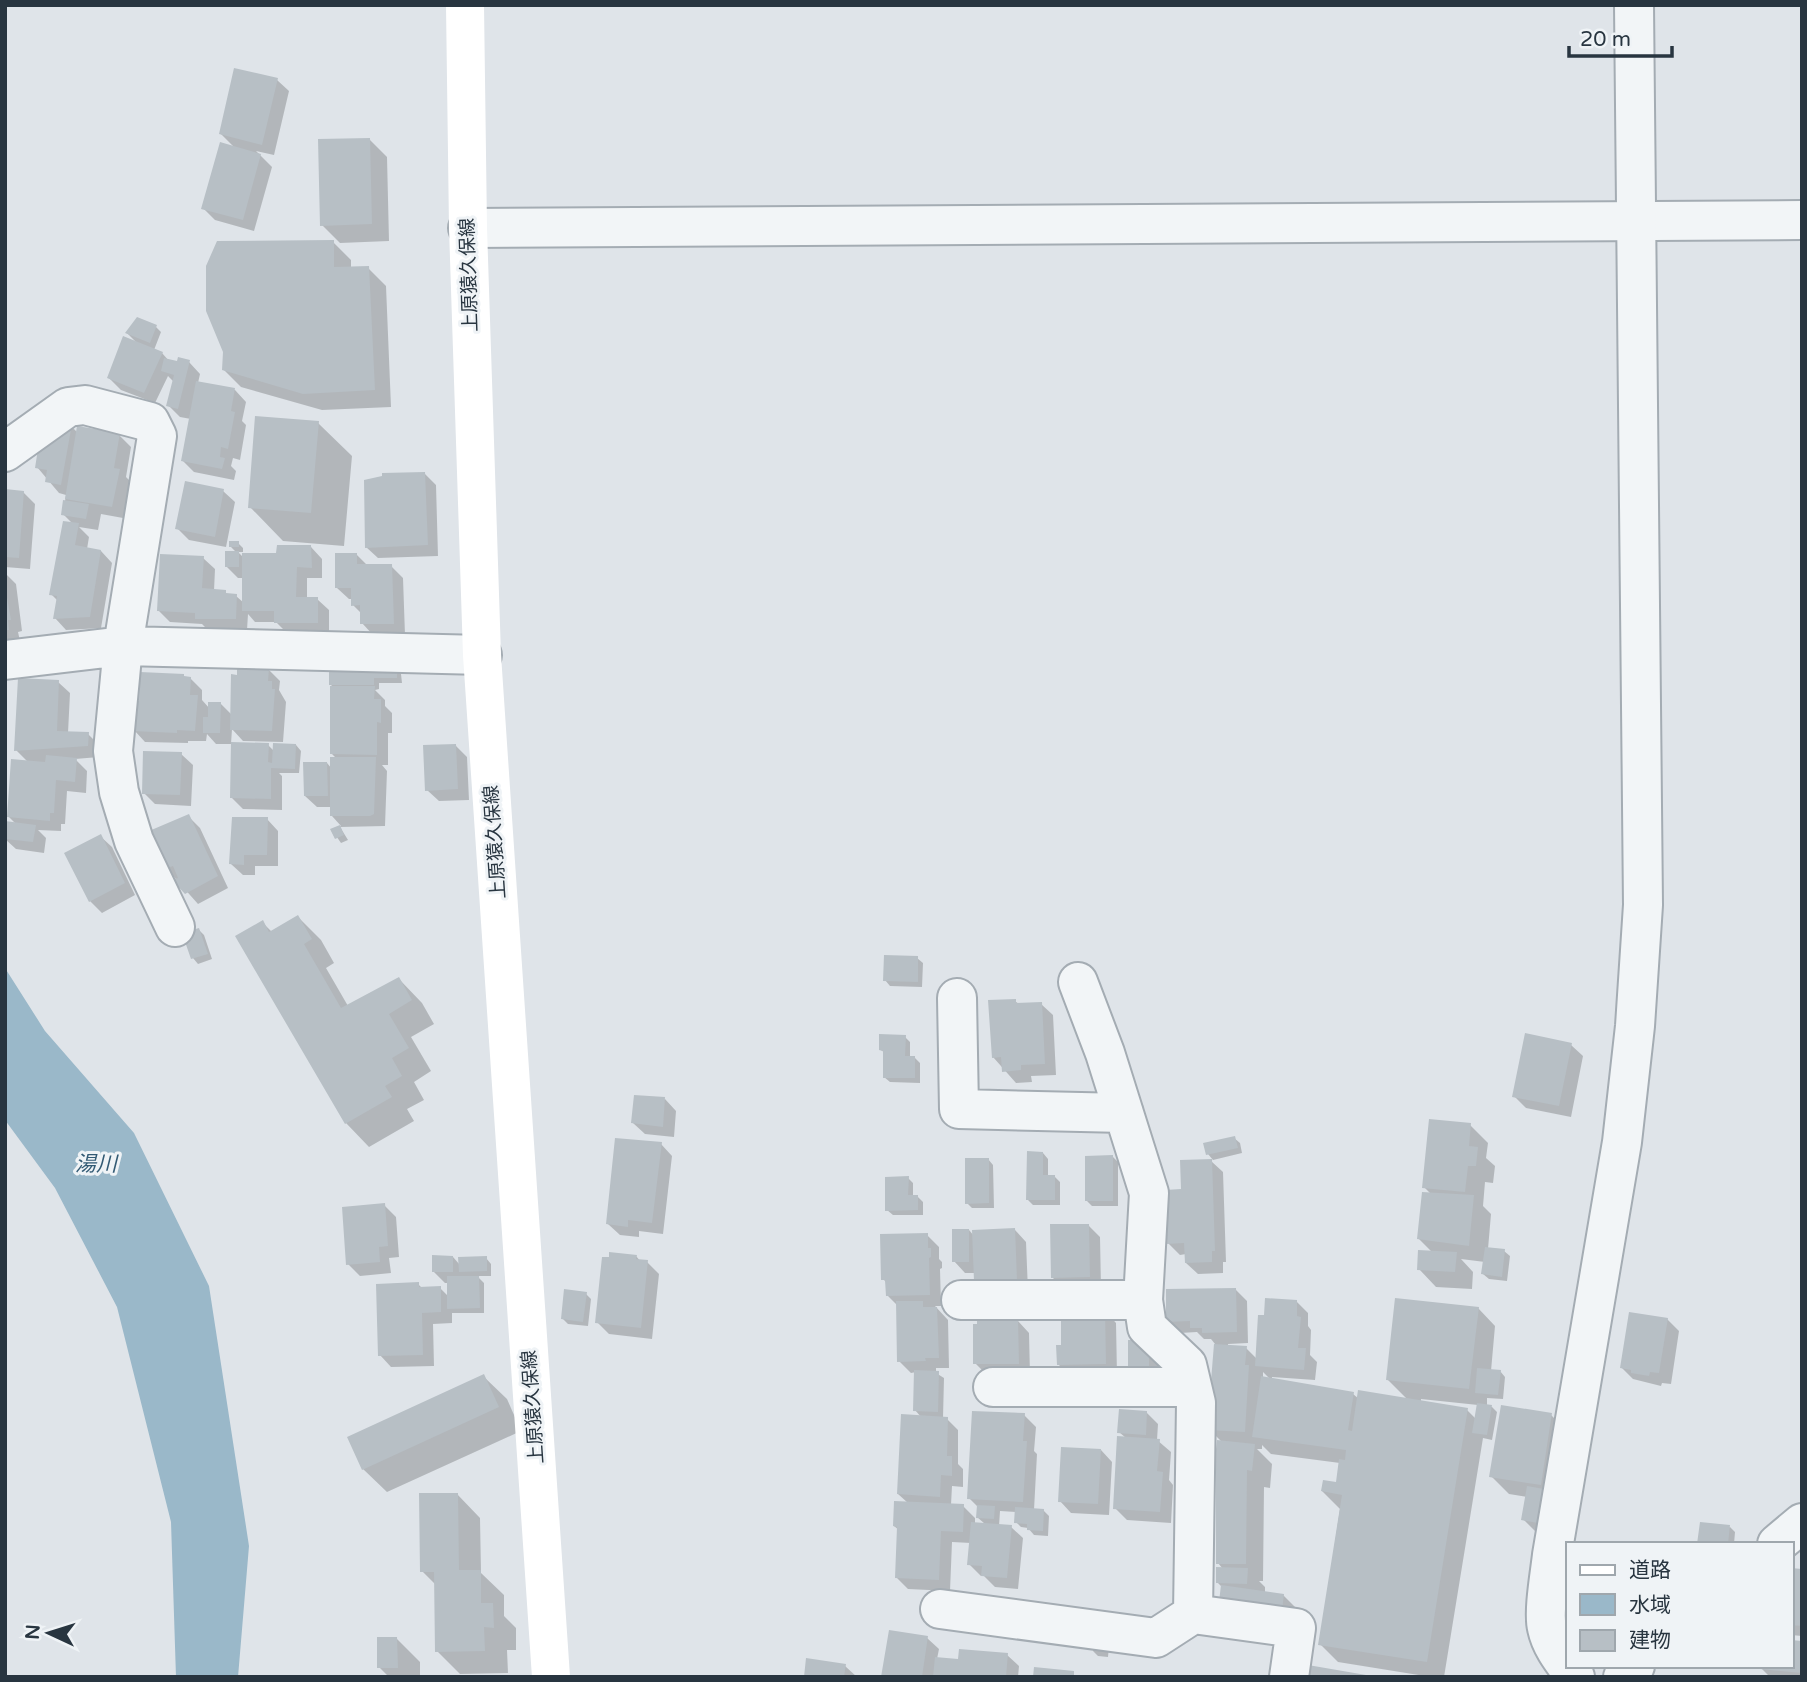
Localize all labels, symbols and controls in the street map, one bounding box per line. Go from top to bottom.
scale bar [1569,14,1672,58]
text: 20 m [1580,27,1631,52]
street label: 上原猿久保線 [456,218,482,332]
street label: 上原猿久保線 [480,784,510,900]
water label: 湯川 [75,1152,119,1177]
street label: 上原猿久保線 [518,1349,548,1465]
legend [1566,1542,1793,1668]
text: 道路 [1629,1558,1671,1583]
text: 水域 [1629,1593,1671,1618]
north arrow [14,1598,84,1668]
text: N [22,1624,45,1640]
text: 建物 [1629,1628,1671,1653]

